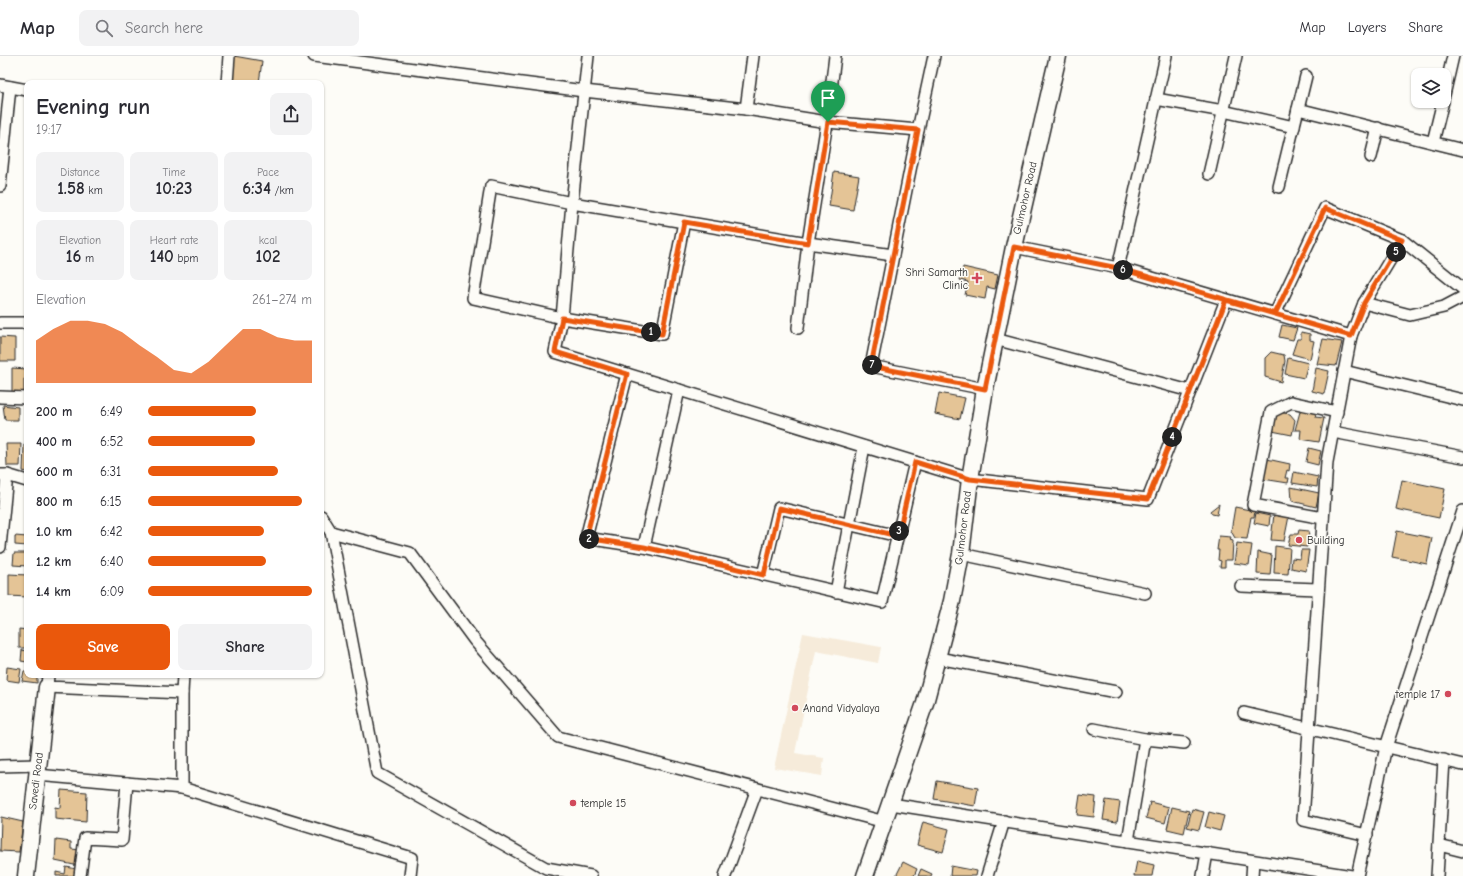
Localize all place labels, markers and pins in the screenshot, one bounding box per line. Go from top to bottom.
pin [811,81,845,122]
pin: 5 [1386,242,1406,262]
pin: 6 [1113,260,1133,280]
place label: Shri Samarth Clinic [906,266,969,292]
marker: Shri Samarth Clinic [971,272,983,284]
pin: 1 [641,322,661,342]
pin: 7 [862,355,882,375]
pin: 4 [1162,427,1182,447]
pin: 3 [889,521,909,541]
pin: 2 [579,529,599,549]
place label: Building [1307,534,1345,547]
marker: Building [1294,535,1304,545]
place label: temple 17 [1395,688,1440,701]
marker: temple 17 [1443,689,1453,699]
place label: Anand Vidyalaya [803,702,880,715]
marker: Anand Vidyalaya [790,703,800,713]
place label: temple 15 [580,797,626,810]
marker: temple 15 [568,798,578,808]

